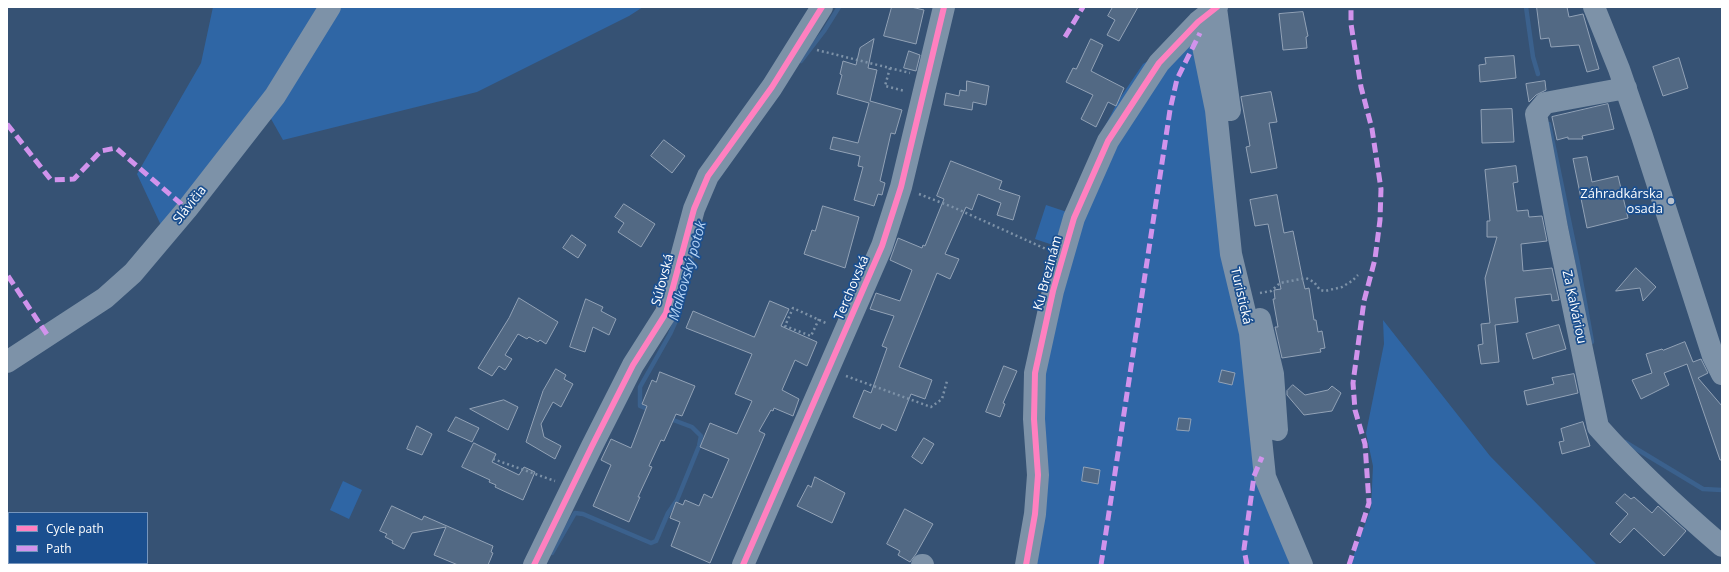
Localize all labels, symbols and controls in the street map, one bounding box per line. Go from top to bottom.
street label: Slávičia [170,183,210,227]
place label: Záhradkárska osada [1580,186,1663,217]
marker: Záhradkárska osada [1666,196,1676,206]
water label: Malkovský potok [666,219,710,323]
street label: Ku Brezinám [1031,234,1065,312]
street label: Súľovská [649,252,677,308]
street label: Terchovská [831,253,873,323]
street label: Turistická [1227,266,1255,326]
street label: Za Kalváriou [1559,269,1589,345]
legend [8,512,148,564]
text: Cycle path [46,520,104,537]
text: Path [46,540,72,557]

